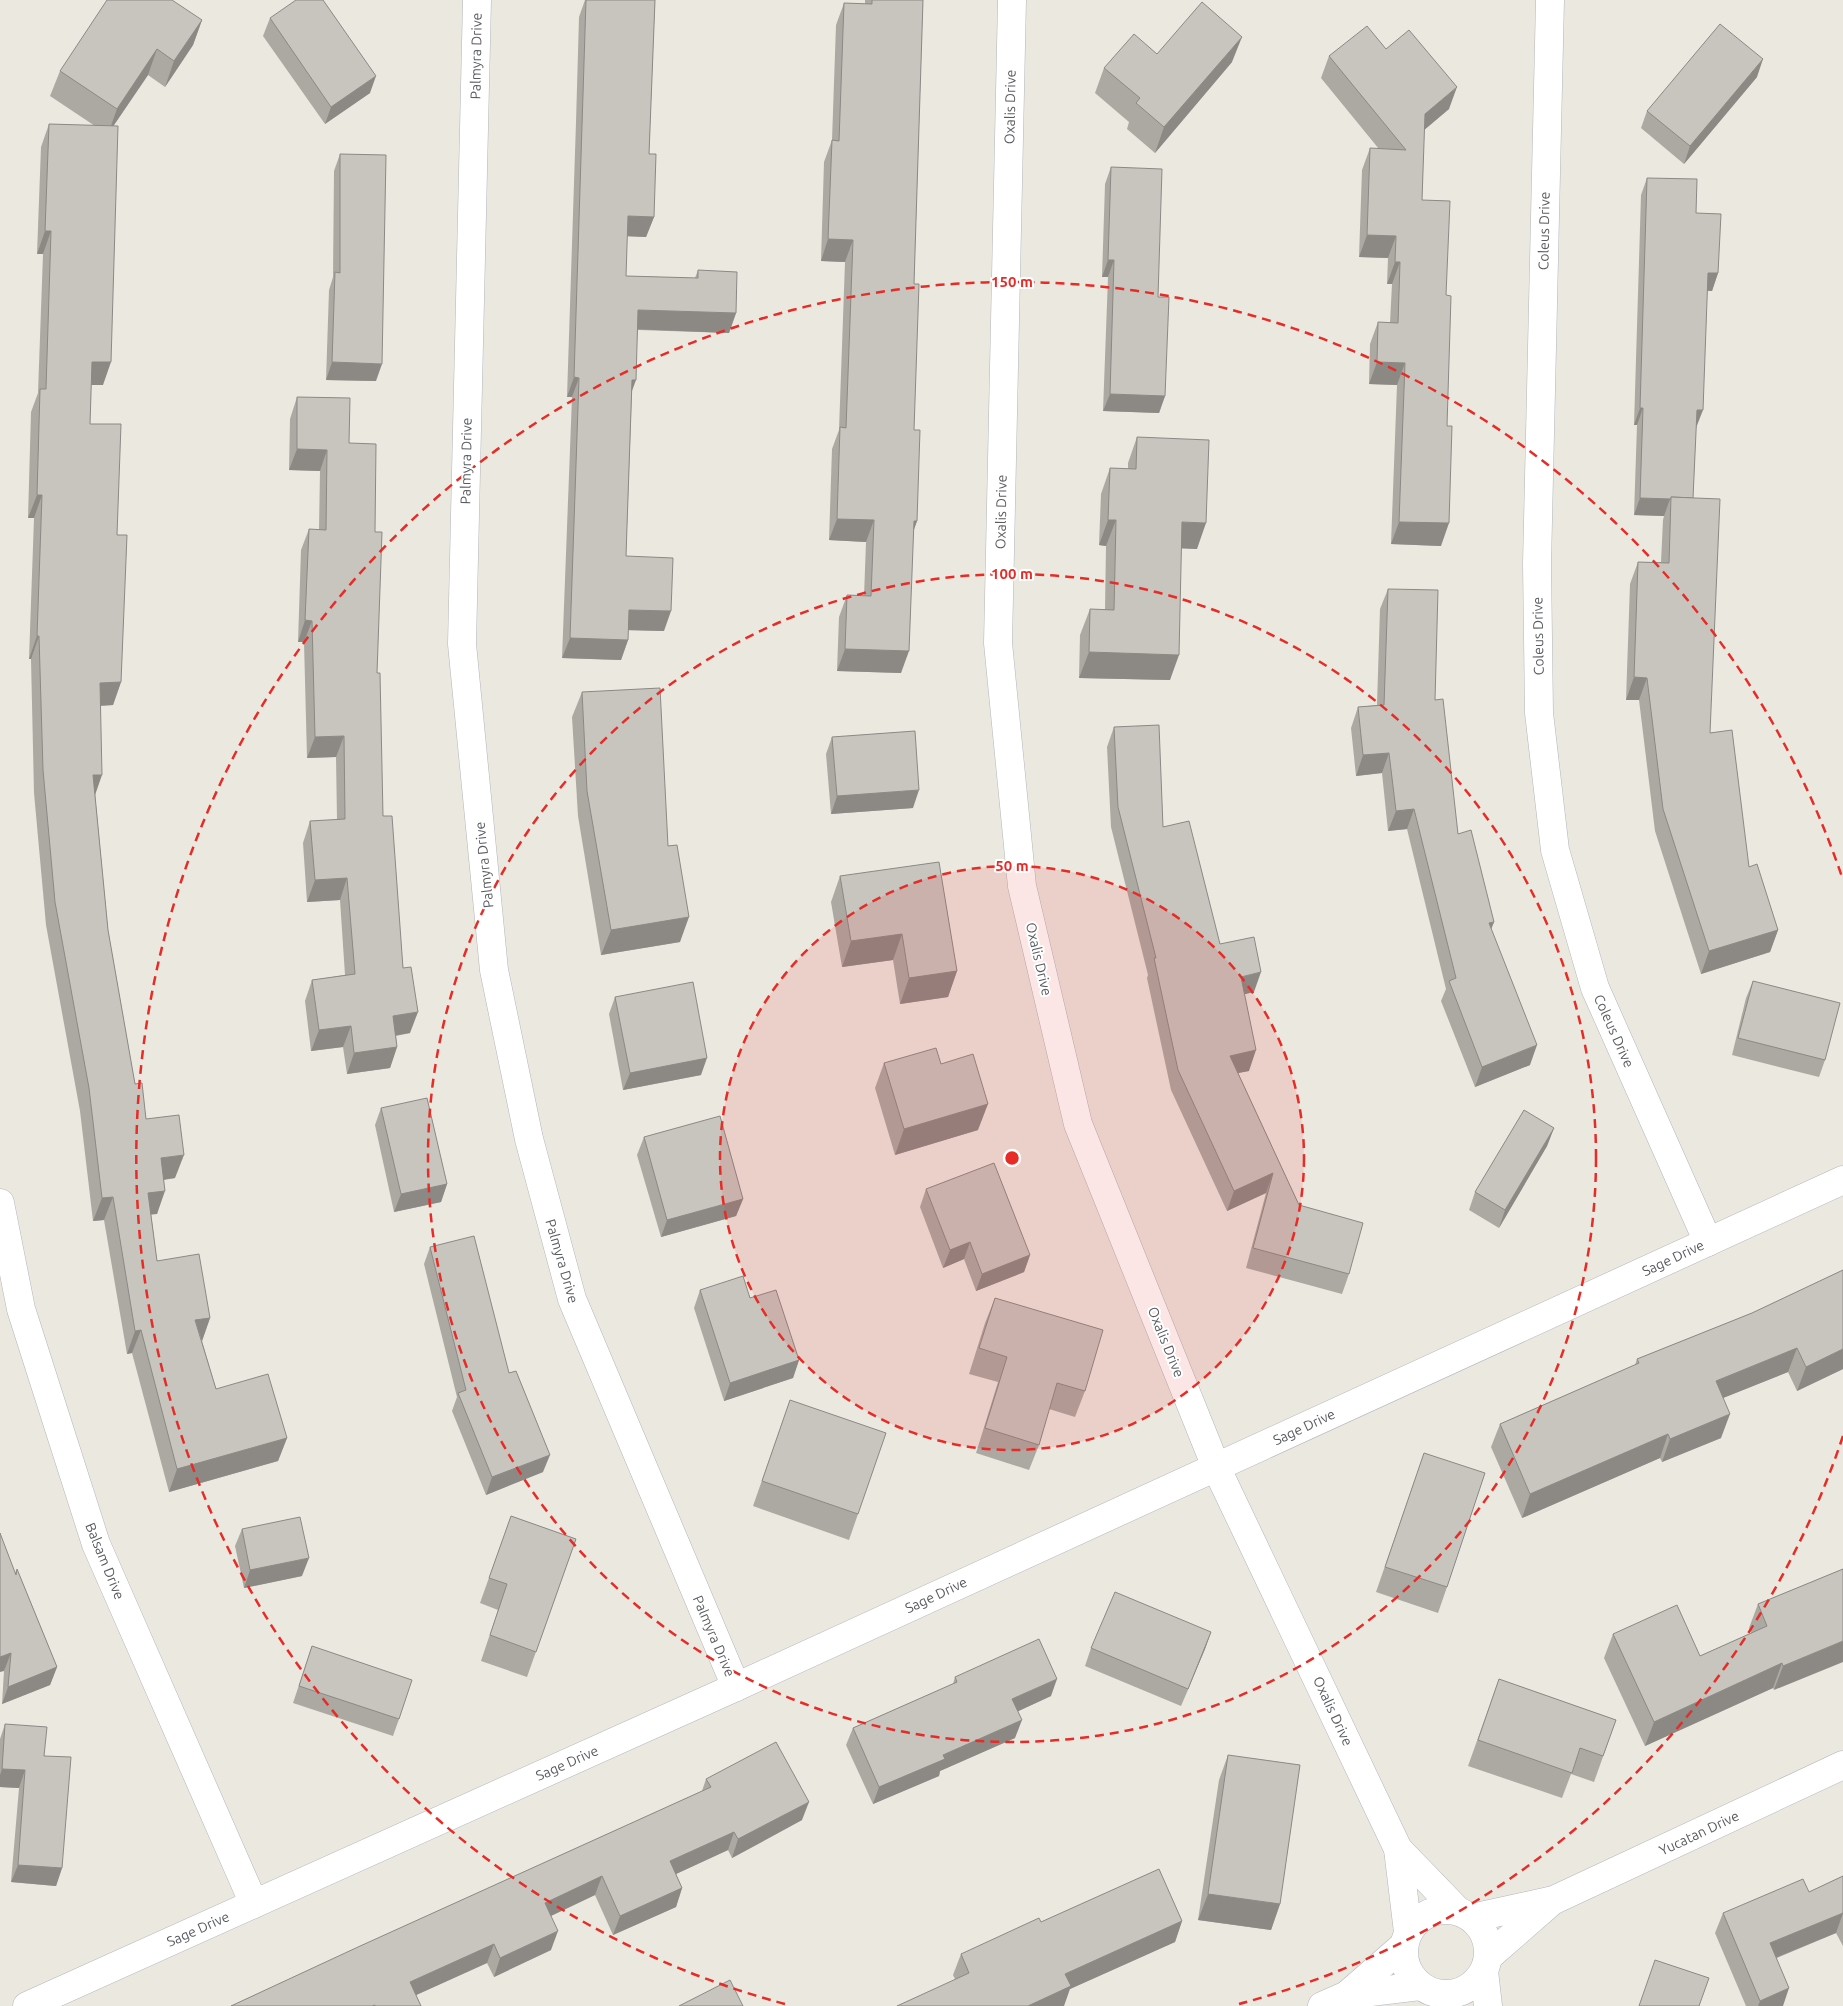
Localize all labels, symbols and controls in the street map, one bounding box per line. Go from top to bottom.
street label: Palmyra Drive [467,12,485,100]
street label: Oxalis Drive [1001,70,1019,144]
street label: Coleus Drive [1535,192,1553,270]
text: 150 m [991,273,1033,290]
street label: Palmyra Drive [457,417,475,505]
street label: Oxalis Drive [992,475,1010,549]
text: 100 m [991,565,1033,582]
street label: Coleus Drive [1529,597,1547,675]
street label: Palmyra Drive [472,821,496,909]
text: 50 m [995,857,1029,874]
street label: Oxalis Drive [1023,921,1055,997]
street label: Coleus Drive [1591,992,1637,1070]
centre of rings [1003,1149,1021,1167]
street label: Palmyra Drive [542,1217,582,1305]
street label: Sage Drive [1639,1237,1707,1279]
street label: Oxalis Drive [1145,1304,1187,1380]
street label: Sage Drive [1270,1406,1338,1448]
street label: Balsam Drive [82,1520,128,1602]
street label: Sage Drive [902,1574,970,1616]
street label: Palmyra Drive [690,1593,738,1679]
street label: Oxalis Drive [1310,1674,1356,1748]
street label: Sage Drive [533,1742,601,1784]
street label: Yucatan Drive [1656,1807,1742,1859]
street label: Sage Drive [164,1908,232,1950]

